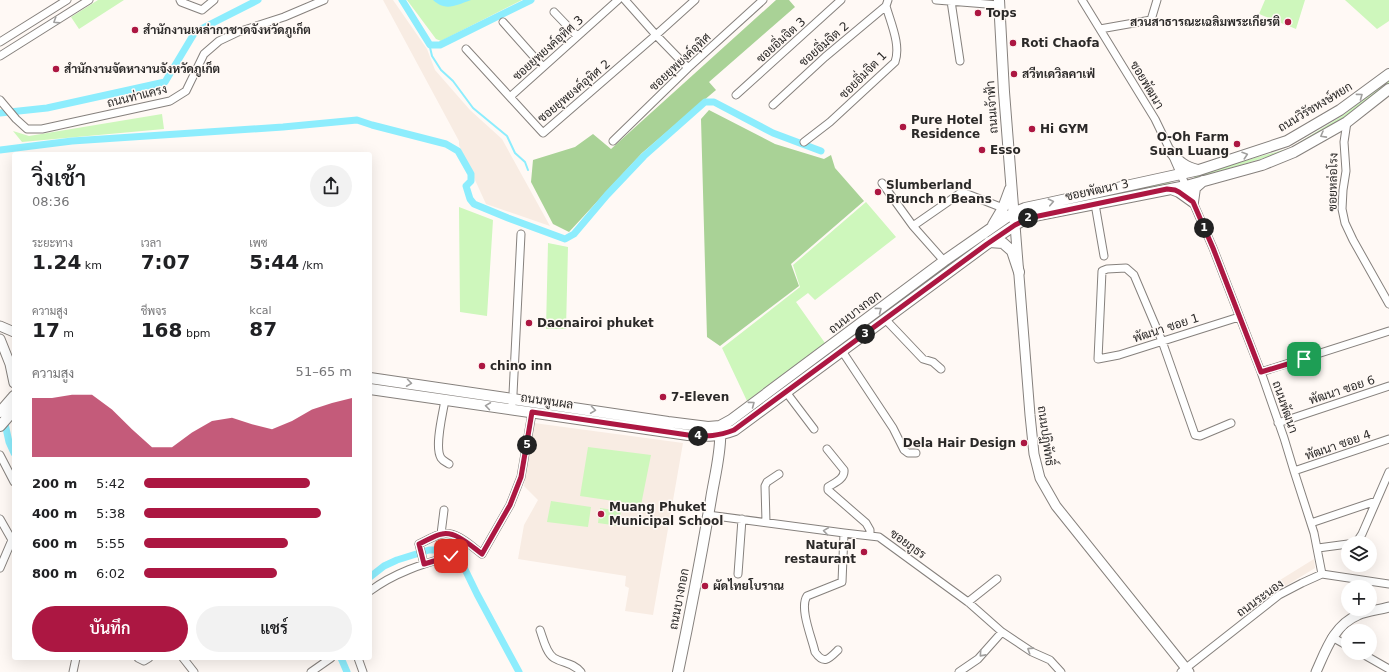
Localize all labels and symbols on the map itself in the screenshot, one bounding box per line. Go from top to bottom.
place label: Tops [986,6,1017,20]
marker: Tops [973,8,983,18]
street label: ซอยยุพยงค์อุทิศ 3 [509,12,587,85]
street label: ซอยอิ่มจิต 3 [751,12,808,66]
place label: สวนสาธารณะเฉลิมพระเกียรติ [1130,14,1280,29]
one-way arrow [53,16,60,23]
street label: ซอยอิ่มจิต 2 [794,16,852,69]
marker: สวนสาธารณะเฉลิมพระเกียรติ [1283,17,1293,27]
place label: สำนักงานเหล่ากาชาดจังหวัดภูเก็ต [143,22,311,38]
marker: สำนักงานเหล่ากาชาดจังหวัดภูเก็ต [130,25,140,35]
street label: ซอยยุพยงค์อุทิศ [646,29,715,95]
place label: Roti Chaofa [1021,36,1100,50]
marker: Roti Chaofa [1008,38,1018,48]
street label: ซอยอิ่มจิต 1 [834,46,890,102]
street label: ซอยยุพยงค์อุทิศ 2 [534,56,614,127]
street label: ซอยพัฒนา [1127,59,1167,111]
place label: สำนักงานจัดหางานจังหวัดภูเก็ต [64,61,220,77]
marker: สำนักงานจัดหางานจังหวัดภูเก็ต [51,64,61,74]
place label: สวีทเดวิลคาเฟ่ [1022,66,1095,81]
marker: สวีทเดวิลคาเฟ่ [1009,69,1019,79]
street label: ถนนวิรัชหงษ์หยก [1275,78,1355,135]
street label: ถนนเจ้าฟ้า [983,80,1001,134]
street label: ถนนท่าแครง [106,82,168,110]
one-way arrow [1356,93,1363,101]
place label: Pure Hotel Residence [911,113,983,141]
marker: Pure Hotel Residence [898,122,908,132]
place label: Hi GYM [1040,122,1089,136]
marker: Hi GYM [1027,124,1037,134]
place label: O-Oh Farm Suan Luang [1150,130,1229,158]
one-way arrow [1320,131,1327,138]
marker: O-Oh Farm Suan Luang [1232,139,1242,149]
place label: Esso [990,143,1021,157]
marker: Esso [977,145,987,155]
one-way arrow [1242,151,1249,160]
street label: ซอยหล่อโรง [1324,152,1341,211]
street label: ซอยพัฒนา 3 [1064,176,1130,204]
place label: Slumberland Brunch n Beans [886,178,992,206]
marker: Slumberland Brunch n Beans [873,187,883,197]
one-way arrow [1048,199,1054,207]
pin: 2 [1018,208,1038,228]
pin: 1 [1194,218,1214,238]
street label: ถนนบางกอก [826,288,884,336]
one-way arrow [875,307,882,315]
street label: พัฒนา ซอย 1 [1131,311,1201,345]
place label: Daonairoi phuket [537,316,654,330]
marker: Daonairoi phuket [524,318,534,328]
pin: 3 [855,324,875,344]
pin [1287,342,1321,376]
place label: chino inn [490,359,552,373]
marker: chino inn [477,361,487,371]
street label: พัฒนา ซอย 6 [1307,373,1377,407]
one-way arrow [406,378,412,387]
street label: ถนนพัฒนา [1270,379,1300,435]
street label: ถนนพูนผล [520,390,574,413]
place label: 7-Eleven [671,390,729,404]
marker: 7-Eleven [658,392,668,402]
one-way arrow [485,402,491,411]
one-way arrow [748,402,755,409]
street label: ถนนปฏิพัทธิ์ [1034,404,1062,468]
one-way arrow [590,405,596,414]
pin: 4 [688,426,708,446]
street label: พัฒนา ซอย 4 [1303,427,1373,463]
pin: 5 [517,435,537,455]
place label: Dela Hair Design [903,436,1016,450]
marker: Dela Hair Design [1019,438,1029,448]
place label: Muang Phuket Municipal School [609,500,723,528]
marker: Muang Phuket Municipal School [596,509,606,519]
street label: ซอยภูธร [887,526,929,563]
one-way arrow [823,527,829,536]
place label: Natural restaurant [784,538,856,566]
pin [434,539,468,573]
marker: Natural restaurant [859,547,869,557]
street label: ถนนบางกอก [666,567,692,631]
street label: ถนนระนอง [1234,576,1286,620]
place label: ผัดไทยโบราณ [713,578,785,593]
marker: ผัดไทยโบราณ [700,581,710,591]
one-way arrow [1027,648,1034,655]
one-way arrow [980,649,987,657]

